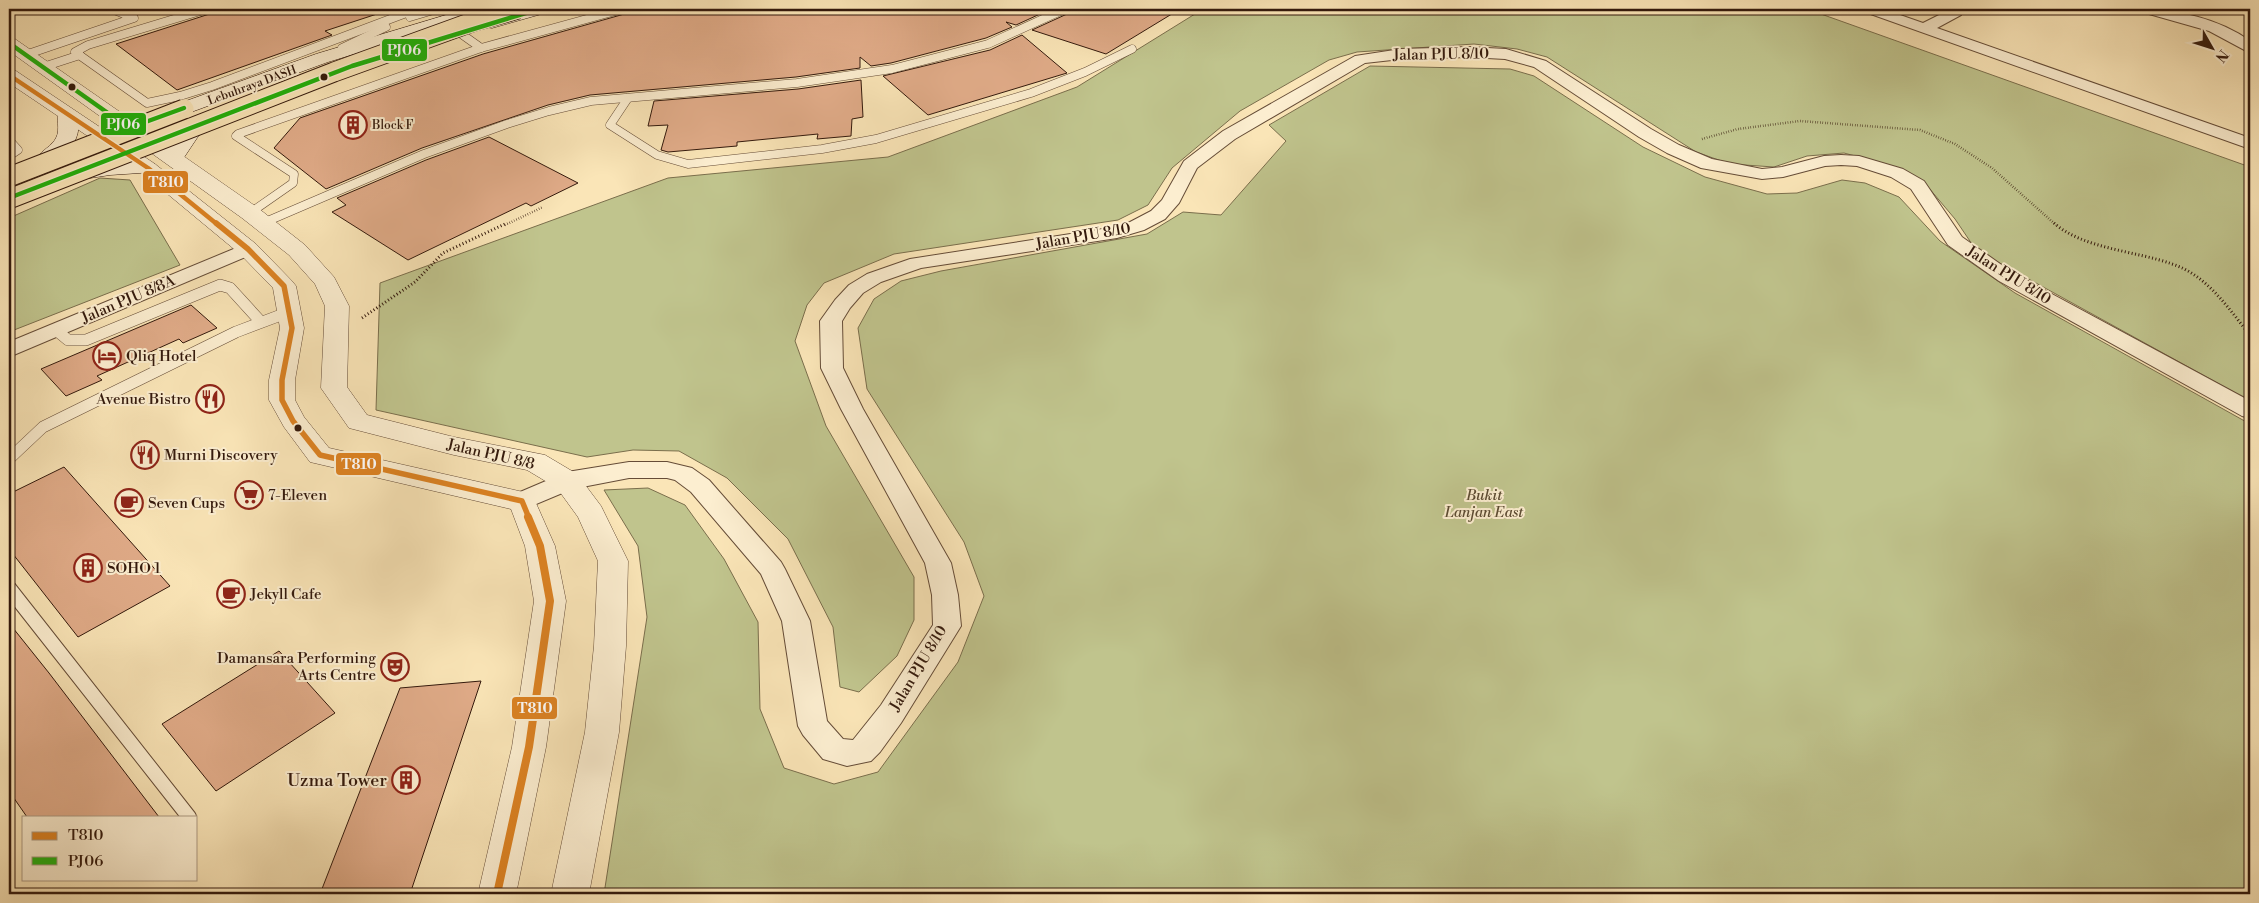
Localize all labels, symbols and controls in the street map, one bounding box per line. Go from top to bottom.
north arrow [2186,22,2236,72]
line badge: PJ06 [381,38,428,62]
text: PJ06 [387,42,421,60]
street label: Jalan PJU 8/10 [1392,44,1489,65]
text: N [2211,46,2232,66]
street label: Lebuhraya DASH [206,62,299,109]
unlabelled marker [319,72,329,82]
unlabelled marker [67,82,77,92]
building icon: Block F [338,110,368,140]
line badge: PJ06 [100,112,147,136]
text: PJ06 [106,116,140,134]
place label: Block F [371,118,414,133]
line badge: T810 [142,170,189,194]
text: T810 [148,174,184,192]
street label: Jalan PJU 8/10 [1033,219,1132,254]
street label: Jalan PJU 8/10 [1962,241,2055,309]
street label: Jalan PJU 8/8A [78,271,179,328]
hotel icon: Qliq Hotel [92,341,122,371]
place label: Qliq Hotel [126,347,197,366]
restaurant icon: Avenue Bistro [195,384,225,414]
place label: Avenue Bistro [95,390,191,409]
unlabelled marker [293,423,303,433]
street label: Jalan PJU 8/8 [444,435,537,474]
restaurant icon: Murni Discovery [130,440,160,470]
place label: Murni Discovery [164,446,278,465]
line badge: T810 [335,452,382,476]
text: T810 [341,456,377,474]
supermarket icon: 7-Eleven [234,480,264,510]
place label: 7-Eleven [268,486,327,505]
park label: Bukit Lanjan East [1444,486,1524,522]
cafe icon: Seven Cups [114,488,144,518]
place label: Seven Cups [148,494,225,513]
building icon: SOHO 1 [73,553,103,583]
place label: SOHO 1 [107,559,161,578]
cafe icon: Jekyll Cafe [216,579,246,609]
place label: Jekyll Cafe [249,585,322,604]
street label: Jalan PJU 8/10 [885,622,951,715]
place label: Damansara Performing Arts Centre [217,649,376,685]
theatre icon: Damansara Performing Arts Centre [380,652,410,682]
line badge: T810 [511,696,558,720]
text: T810 [517,700,553,718]
building icon: Uzma Tower [391,765,421,795]
place label: Uzma Tower [287,769,387,792]
legend [22,816,198,880]
text: T810 [68,826,103,845]
text: PJ06 [68,852,103,871]

